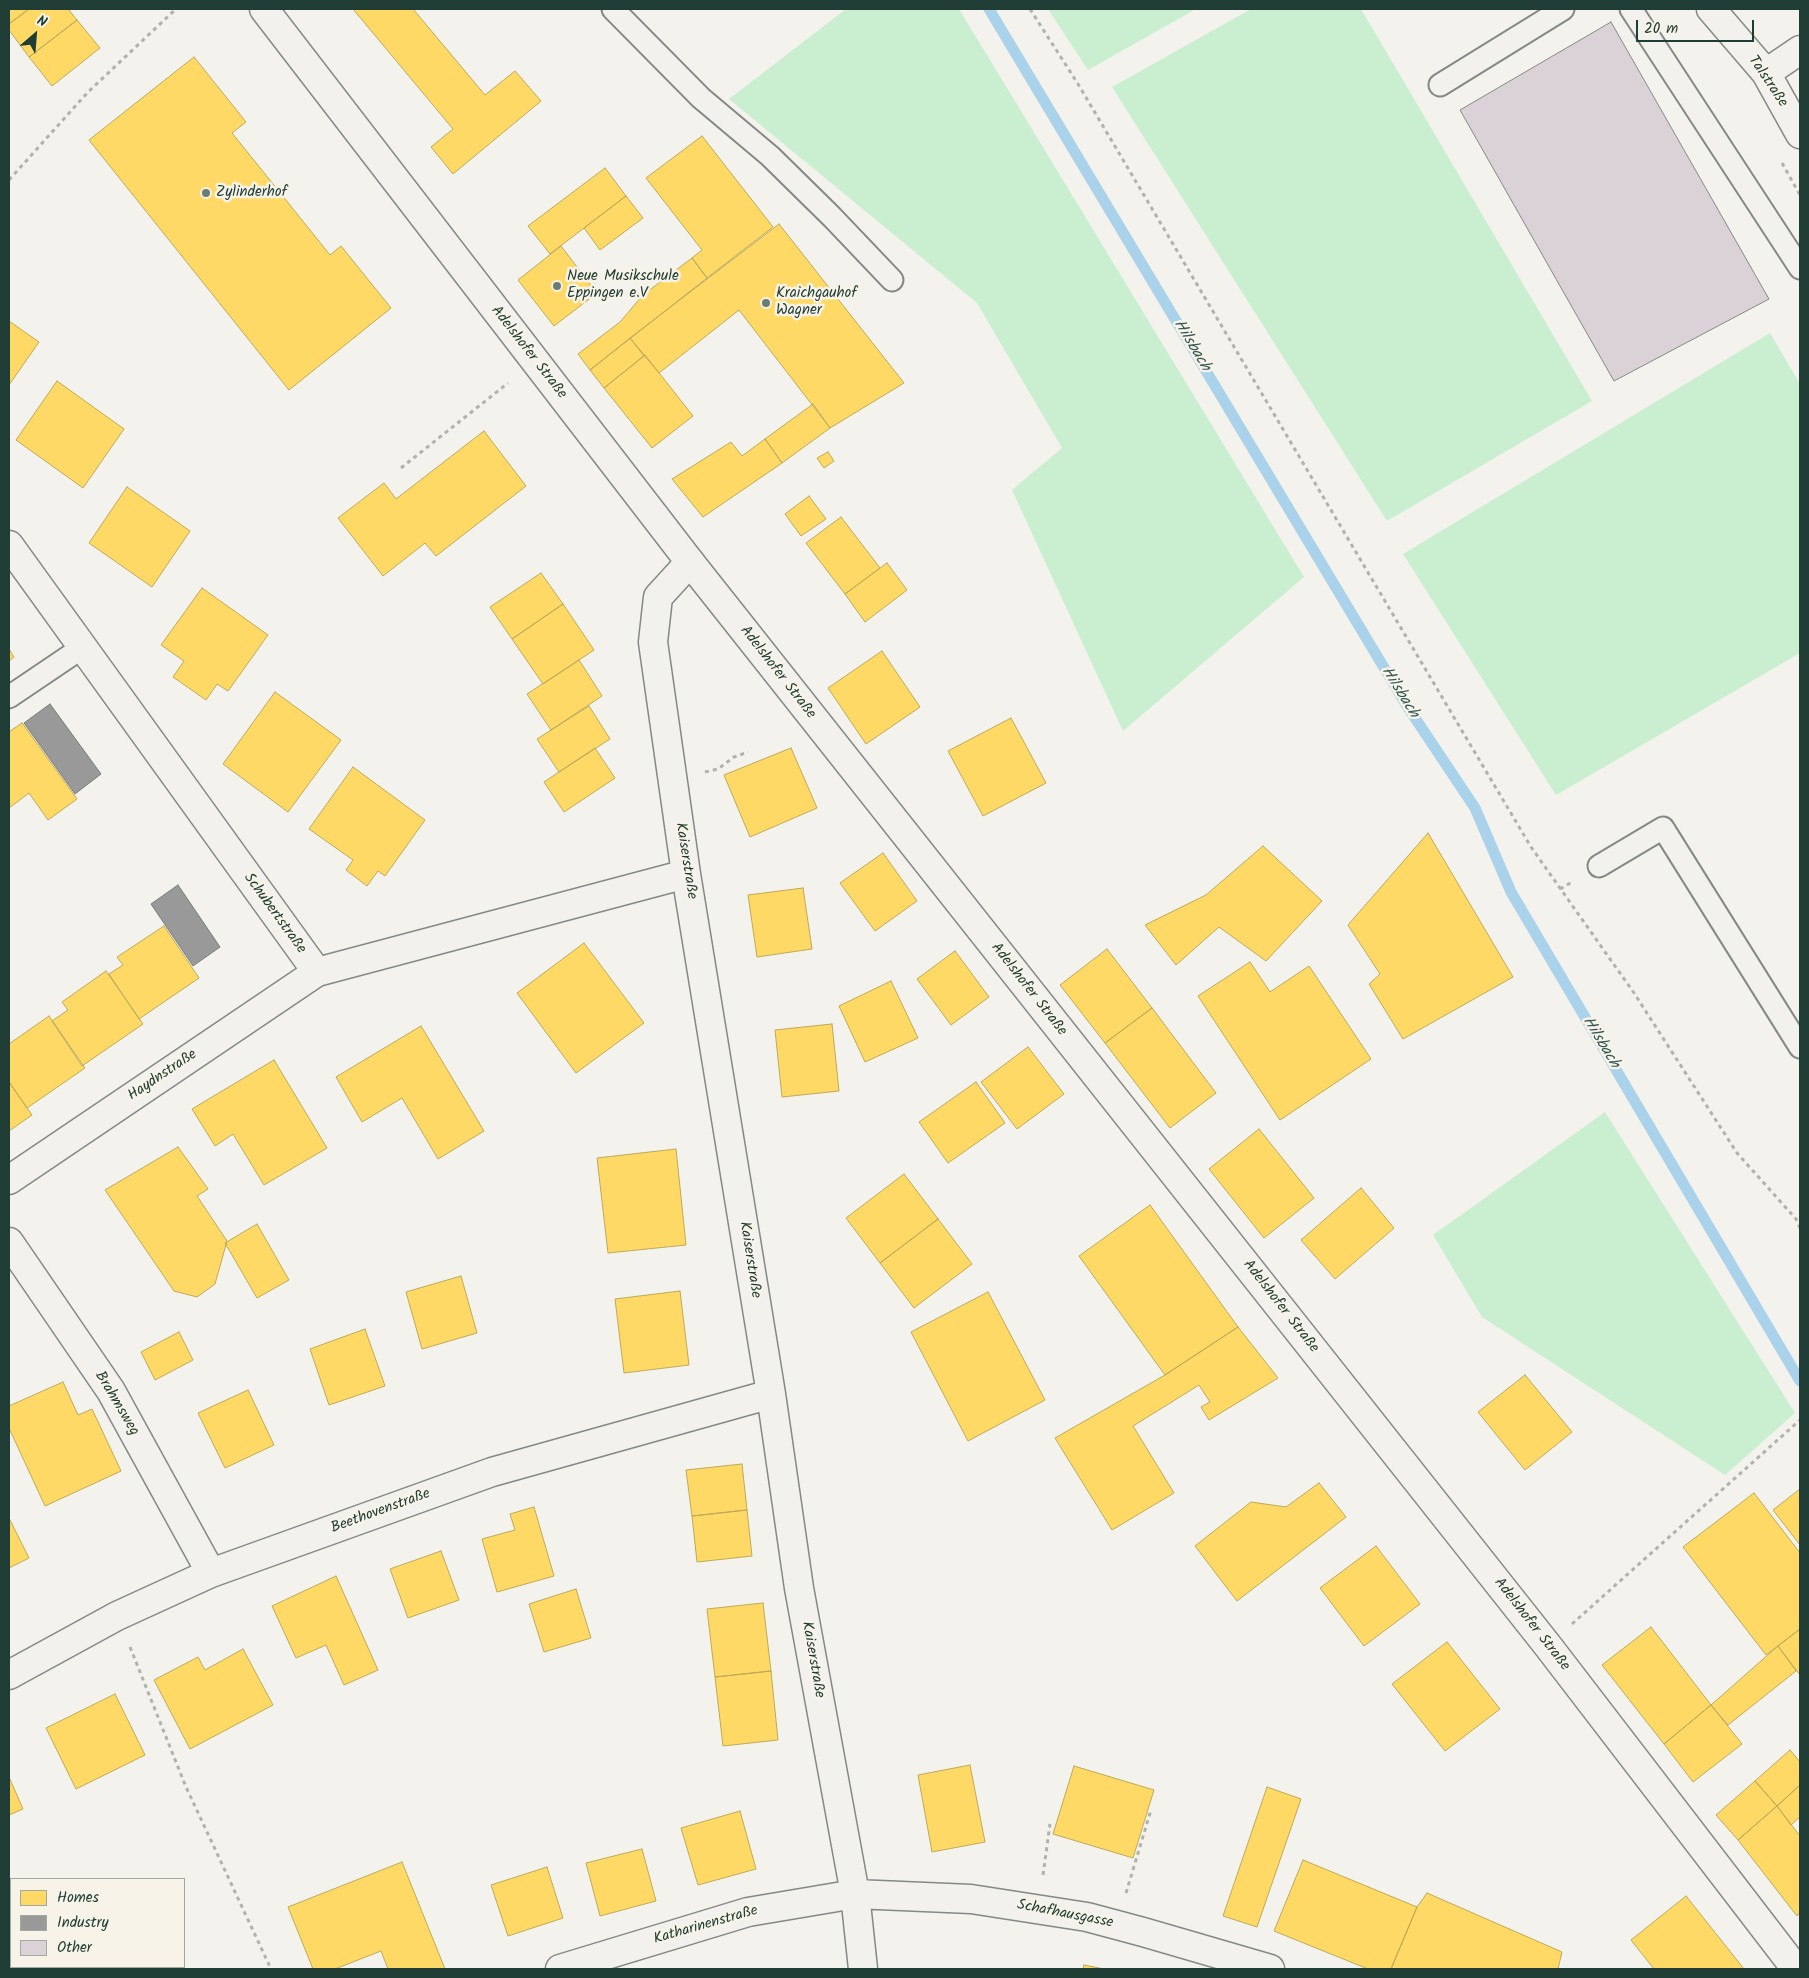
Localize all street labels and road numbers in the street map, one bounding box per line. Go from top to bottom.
street label: Talstraße [1743,53,1791,111]
street label: Adelshofer Straße [486,303,570,403]
street label: Adelshofer Straße [735,623,819,723]
street label: Kaiserstraße [670,821,700,901]
street label: Schubertstraße [239,870,309,958]
street label: Adelshofer Straße [986,940,1070,1040]
street label: Haydnstraße [125,1046,201,1106]
street label: Kaiserstraße [734,1220,764,1300]
street label: Adelshofer Straße [1238,1257,1322,1357]
street label: Brahmsweg [90,1369,142,1439]
street label: Beethovenstraße [329,1486,433,1538]
street label: Adelshofer Straße [1489,1575,1573,1675]
street label: Kaiserstraße [796,1620,828,1700]
street label: Schafhausgasse [1015,1897,1115,1933]
street label: Katharinenstraße [652,1902,760,1950]

